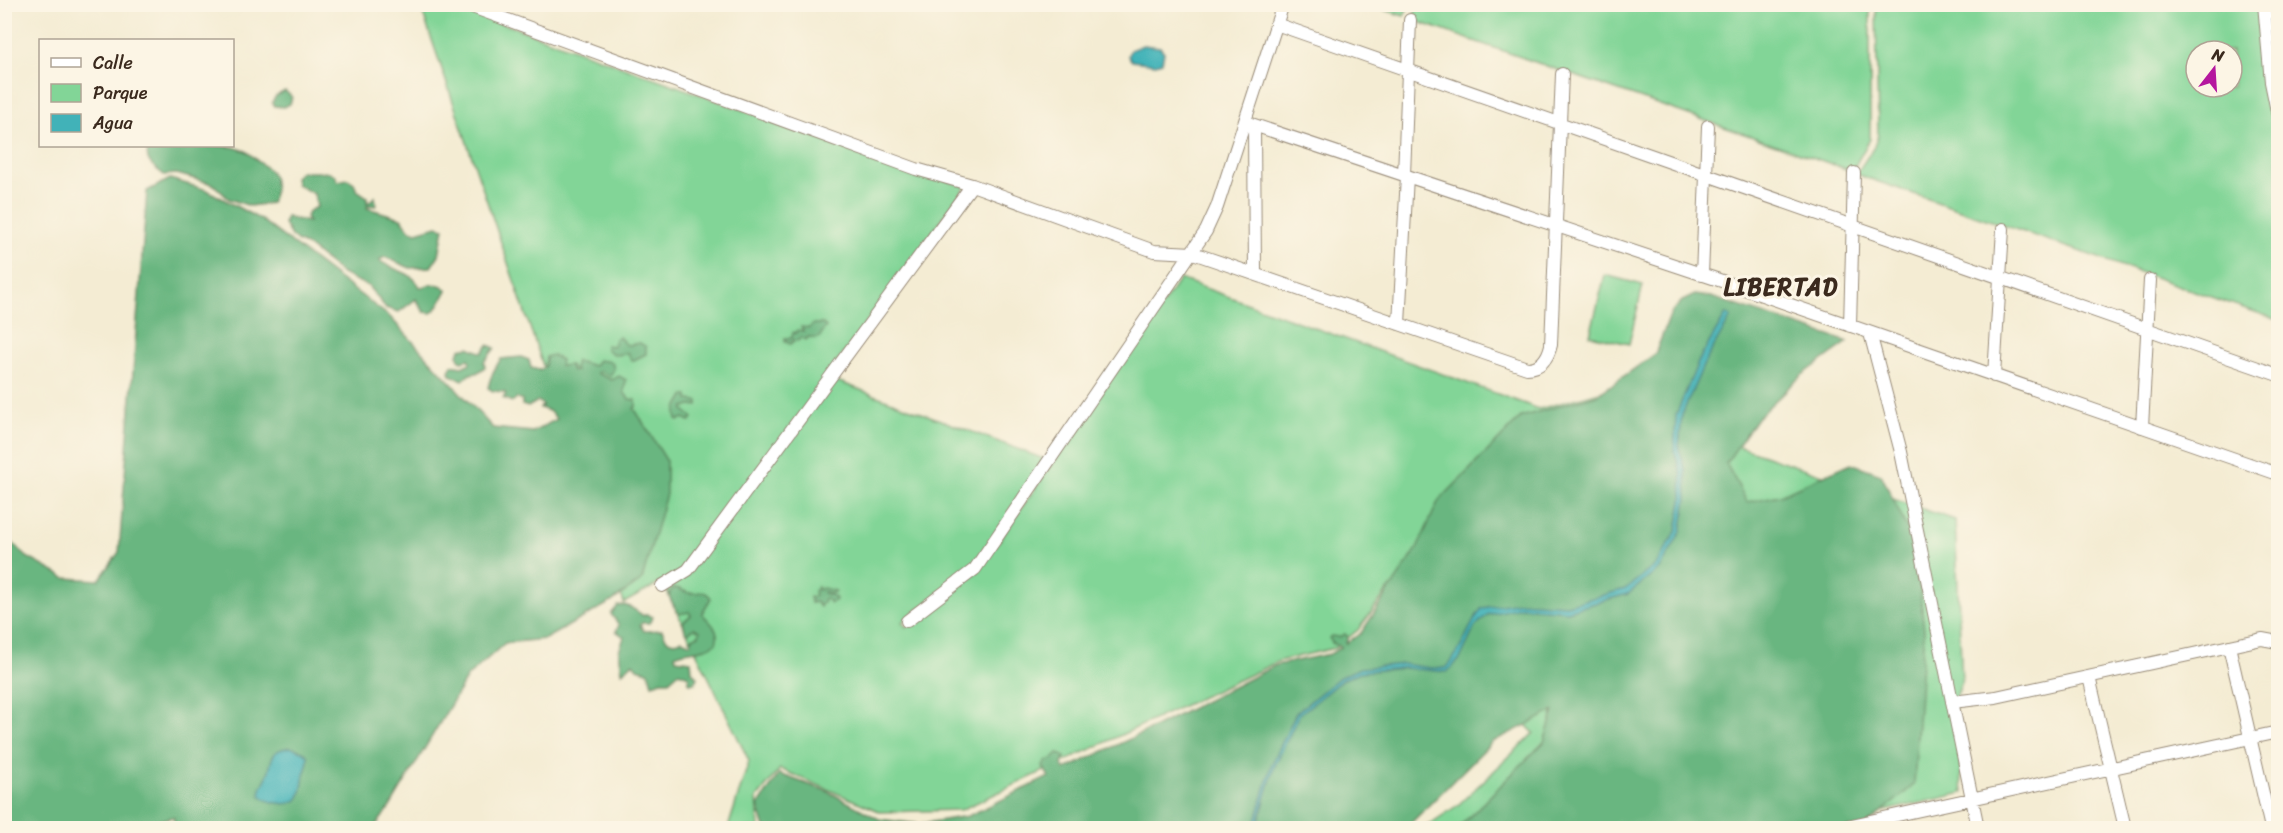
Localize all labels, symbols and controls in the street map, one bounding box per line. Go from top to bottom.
legend [39,39,234,147]
north arrow [2184,39,2244,99]
text: N [2208,39,2229,71]
text: Calle [93,47,133,79]
text: Parque [93,77,148,109]
text: Agua [92,107,134,139]
district label: LIBERTAD [1724,266,1838,308]

